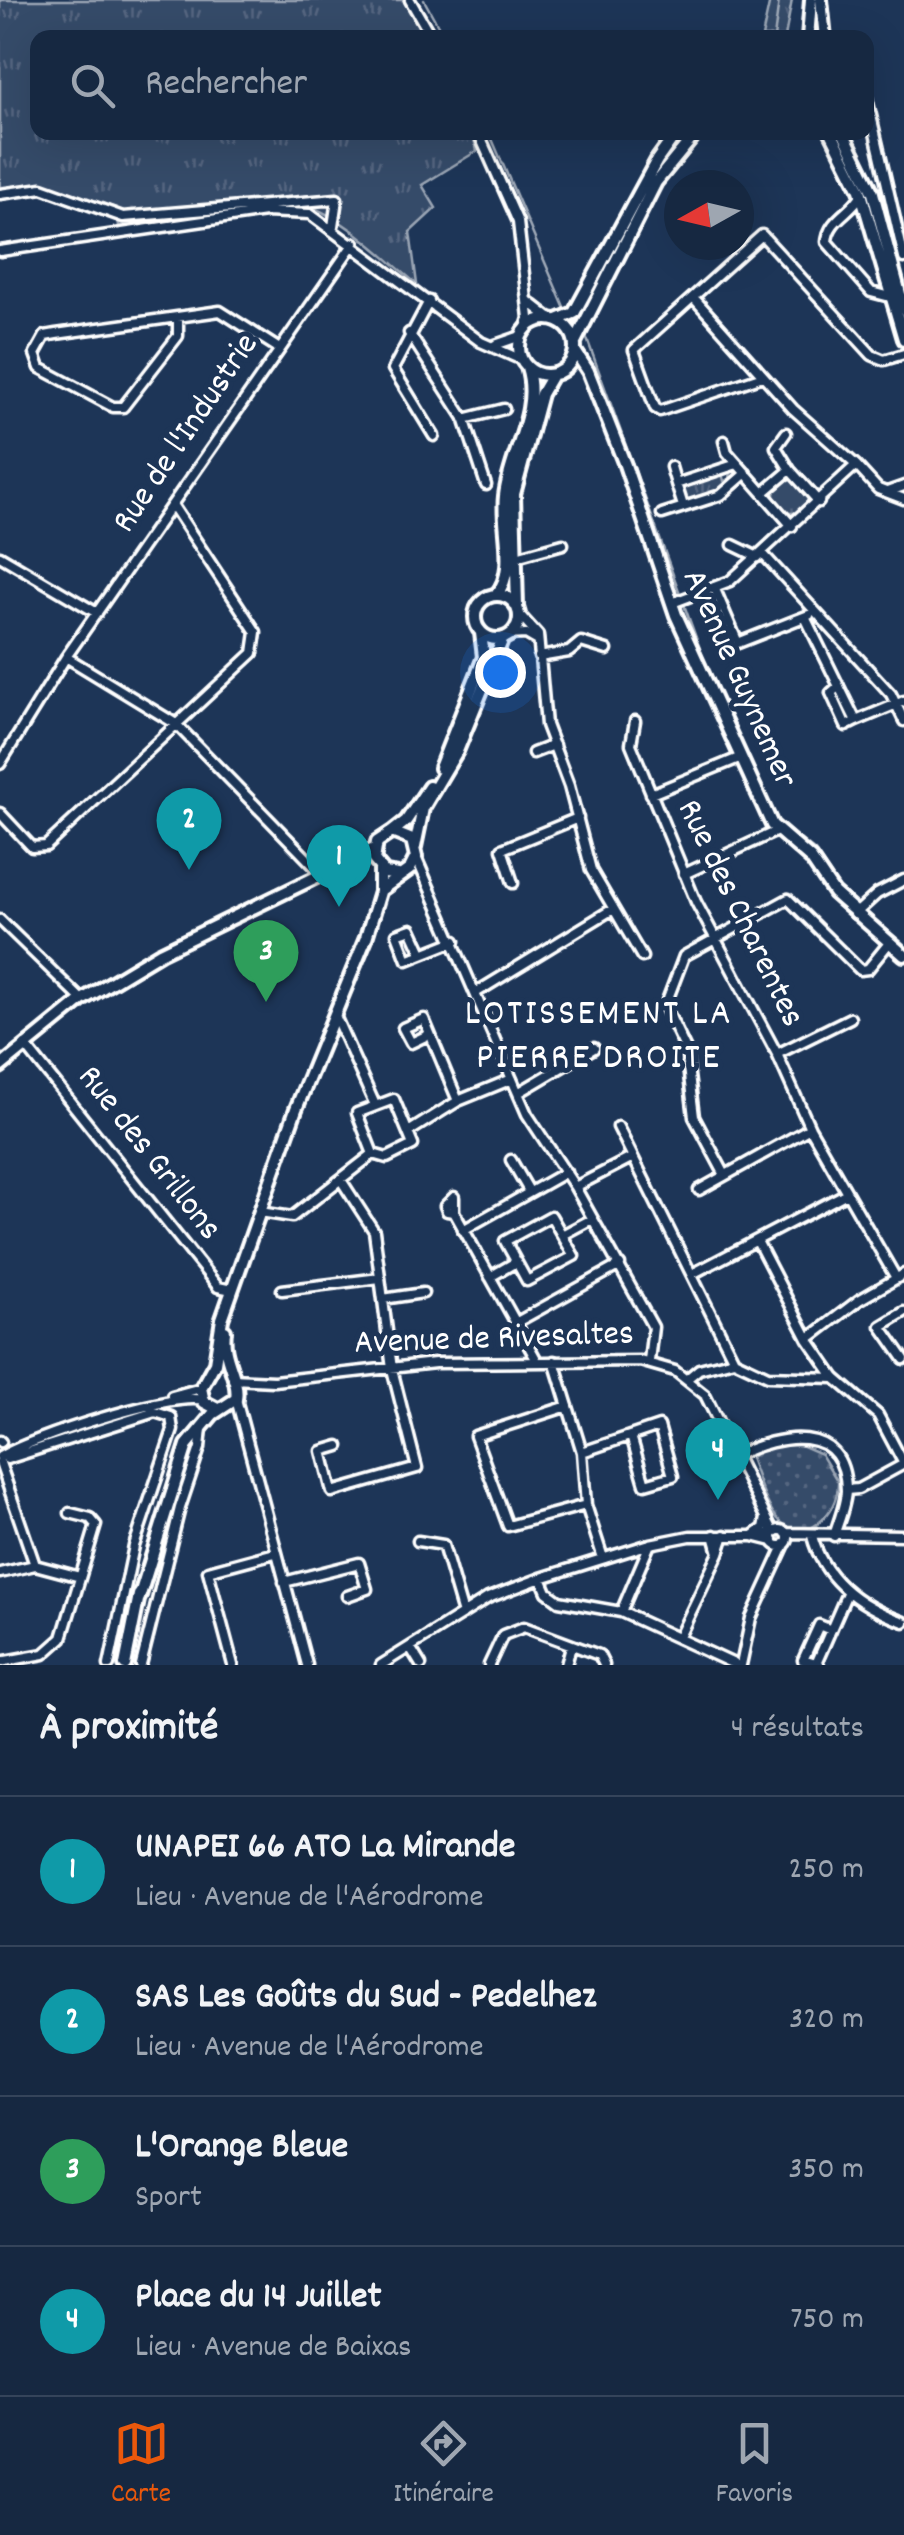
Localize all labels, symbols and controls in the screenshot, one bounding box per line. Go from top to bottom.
search box [30,30,874,140]
icon: search [65,58,120,113]
text: Rechercher [145,58,307,113]
north arrow [664,170,754,260]
street label: Rue de l'Industrie [102,324,272,544]
street label: Avenue Guynemer [667,562,809,796]
your location [475,647,526,698]
pin: 2 [156,788,222,870]
street label: Rue des Charentes [662,792,816,1036]
pin: 1 [306,824,372,907]
pin: 3 [234,920,298,1002]
district label: LOTISSEMENT LA PIERRE DROITE [465,988,733,1087]
street label: Rue des Grillons [64,1056,232,1252]
street label: Avenue de Rivesaltes [353,1310,635,1370]
pin: 4 [686,1418,750,1500]
text: À proximité [40,1700,218,1760]
text: 4 résultats [731,1707,864,1753]
text: UNAPEI 66 ATO La Mirande [135,1821,516,1876]
text: 1 [69,1848,76,1894]
text: 250 m [788,1848,864,1894]
text: Lieu · Avenue de l'Aérodrome [135,1876,484,1922]
text: SAS Les Goûts du Sud - Pedelhez [135,1971,597,2026]
text: 2 [66,1998,79,2044]
text: 320 m [789,1998,864,2044]
text: Lieu · Avenue de l'Aérodrome [135,2026,484,2072]
text: L'Orange Bleue [135,2121,348,2176]
text: 3 [65,2148,80,2194]
text: 350 m [788,2148,864,2194]
text: Sport [135,2176,202,2222]
text: Place du 14 Juillet [135,2271,382,2326]
text: 4 [66,2298,79,2344]
text: 750 m [790,2298,864,2344]
text: Lieu · Avenue de Baixas [135,2326,411,2372]
tab: Carte [111,2416,171,2516]
tab: Itinéraire [393,2416,494,2516]
tab: Favoris [716,2416,793,2516]

